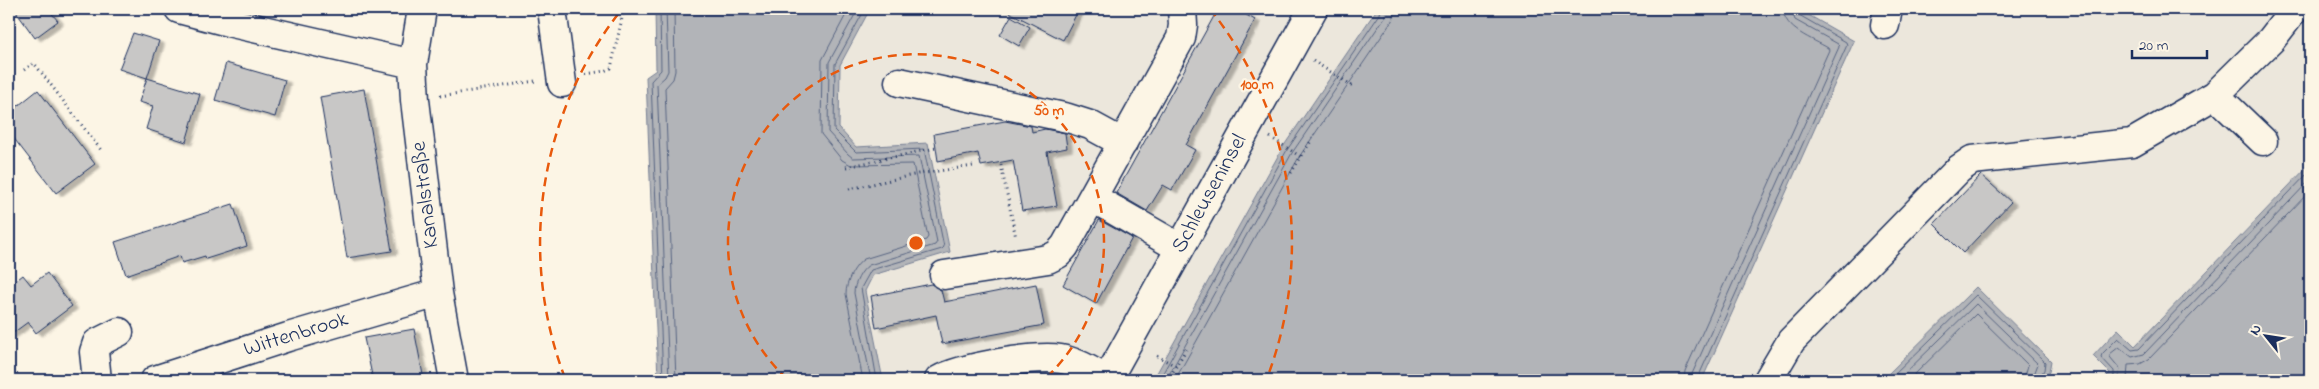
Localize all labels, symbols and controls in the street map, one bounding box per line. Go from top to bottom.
scale bar [2132,28,2206,60]
text: 20 m [2139,35,2169,57]
text: 100 m [1240,74,1274,96]
text: 50 m [1034,100,1065,122]
street label: Schleuseninsel [1164,129,1256,259]
street label: Kanalstraße [404,139,448,250]
centre of rings [907,234,925,252]
street label: Wittenbrook [240,304,353,366]
north arrow [2242,312,2292,362]
text: N [2245,321,2267,340]

